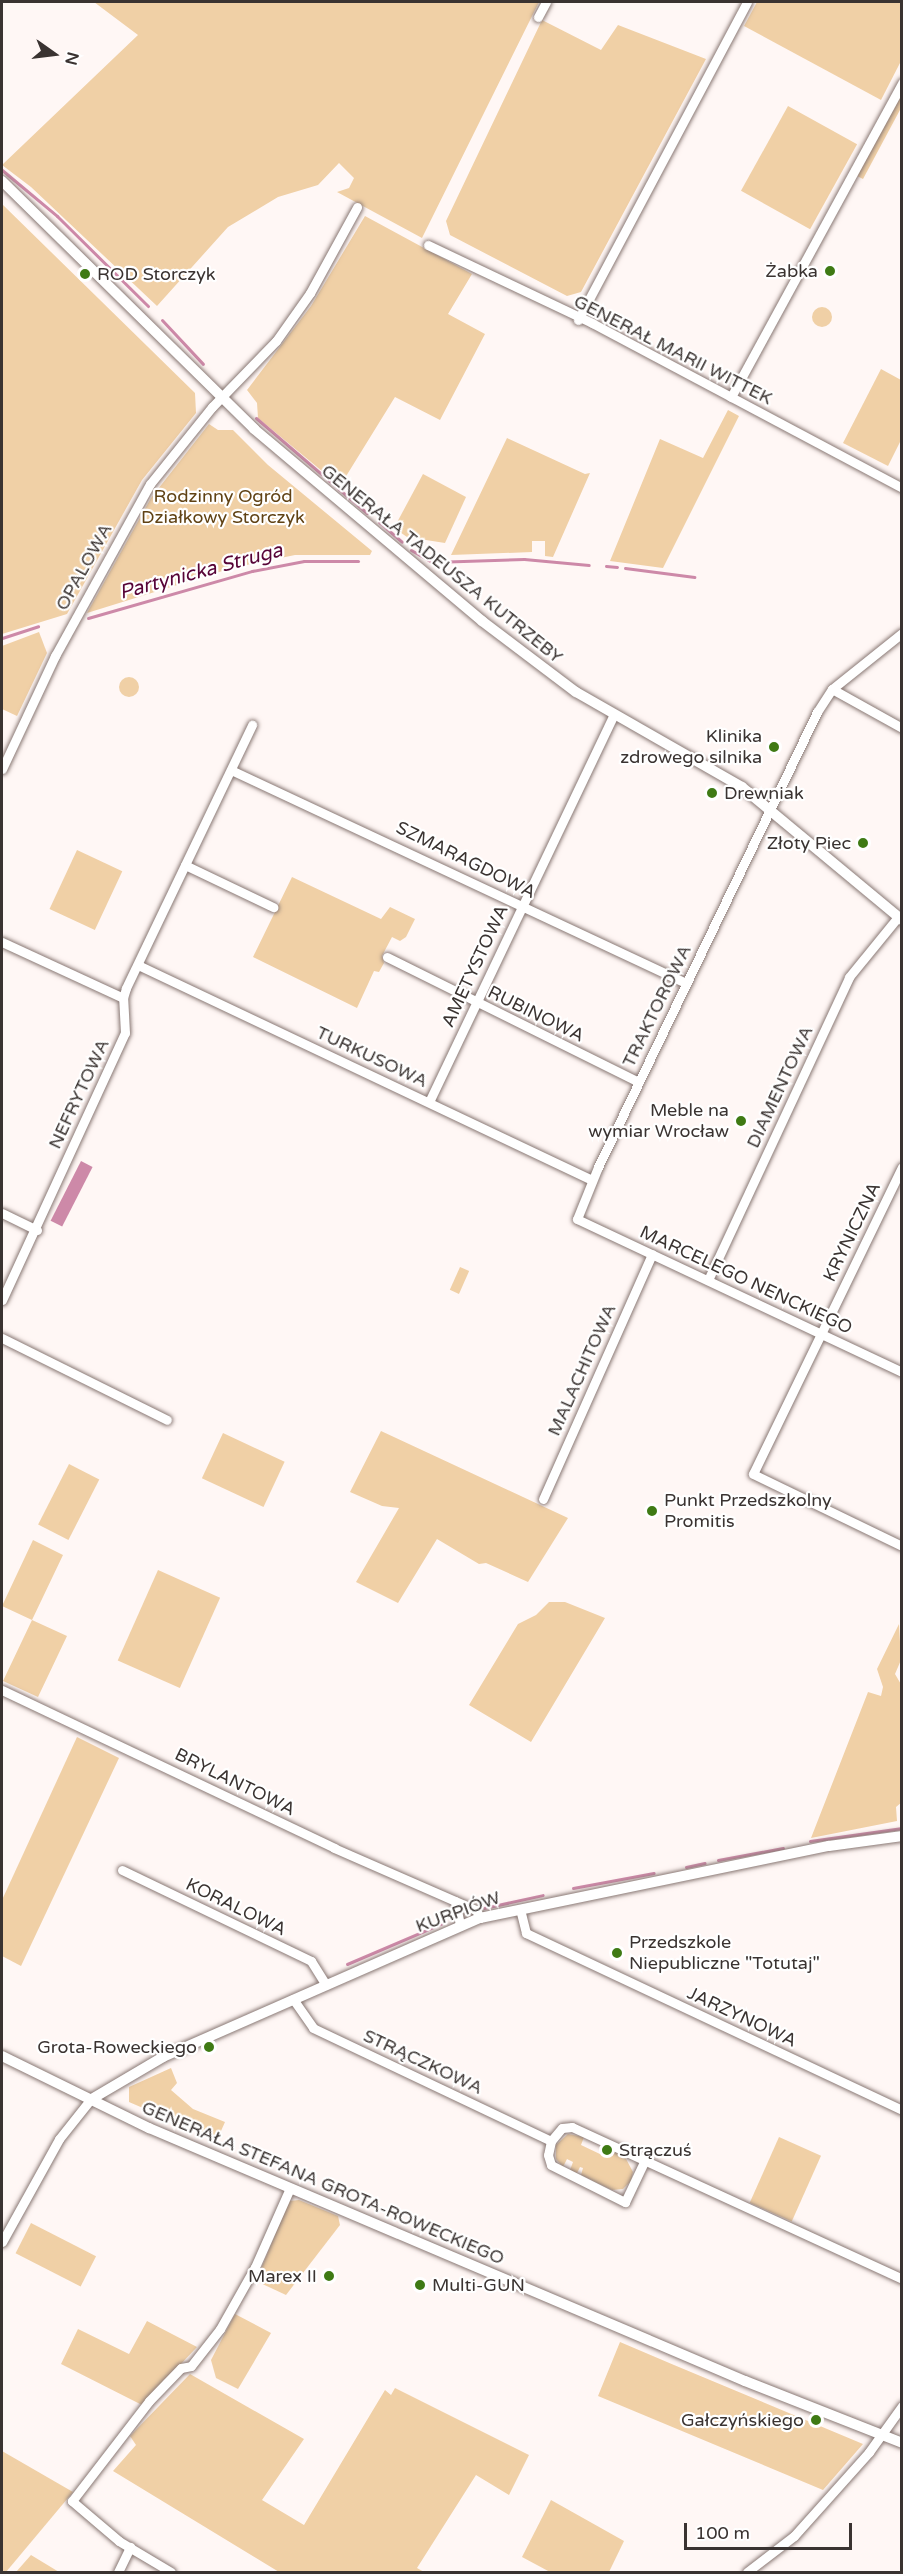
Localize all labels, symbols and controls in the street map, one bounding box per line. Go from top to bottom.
north arrow [24,24,84,84]
text: N [60,50,83,67]
place label: Żabka [765,260,818,282]
place label: ROD Storczyk [97,263,216,285]
marker: Żabka [823,264,837,278]
marker: ROD Storczyk [78,267,92,281]
street label: GENERAŁ MARII WITTEK [570,290,776,410]
street label: GENERAŁA TADEUSZA KUTRZEBY [317,460,567,668]
park label: Rodzinny Ogród Działkowy Storczyk [141,486,305,528]
street label: OPALOWA [51,520,117,614]
water label: Partynicka Struga [117,539,285,605]
place label: Klinika zdrowego silnika [620,726,762,768]
marker: Klinika zdrowego silnika [767,740,781,754]
place label: Drewniak [724,782,804,804]
marker: Drewniak [705,786,719,800]
street label: SZMARAGDOWA [393,817,539,903]
place label: Złoty Piec [767,832,851,854]
marker: Złoty Piec [856,836,870,850]
street label: AMETYSTOWA [437,901,513,1031]
street label: TRAKTOROWA [618,941,696,1071]
street label: RUBINOWA [484,981,588,1047]
street label: TURKUSOWA [313,1022,431,1092]
street label: DIAMENTOWA [742,1023,818,1151]
street label: NEFRYTOWA [44,1036,114,1152]
place label: Meble na wymiar Wrocław [588,1100,729,1142]
marker: Meble na wymiar Wrocław [734,1114,748,1128]
street label: KRYNICZNA [819,1179,885,1285]
street label: MARCELEGO NENCKIEGO [636,1221,856,1339]
street label: MALACHITOWA [543,1301,621,1439]
place label: Punkt Przedszkolny Promitis [664,1490,832,1532]
marker: Punkt Przedszkolny Promitis [645,1504,659,1518]
street label: BRYLANTOWA [171,1743,299,1821]
street label: KORALOWA [182,1873,290,1941]
street label: KURPIÓW [413,1887,503,1937]
place label: Przedszkole Niepubliczne "Totutaj" [629,1932,820,1974]
marker: Przedszkole Niepubliczne "Totutaj" [610,1946,624,1960]
street label: JARZYNOWA [684,1982,800,2052]
street label: STRĄCZKOWA [360,2025,486,2099]
place label: Grota-Roweckiego [37,2036,197,2058]
marker: Grota-Roweckiego [202,2040,216,2054]
street label: GENERAŁA STEFANA GROTA-ROWECKIEGO [139,2097,507,2269]
place label: Strączuś [619,2139,692,2161]
marker: Strączuś [600,2143,614,2157]
place label: Marex II [248,2265,317,2287]
marker: Marex II [322,2269,336,2283]
place label: Multi-GUN [432,2274,525,2296]
marker: Multi-GUN [413,2278,427,2292]
place label: Gałczyńskiego [681,2409,804,2431]
marker: Gałczyńskiego [809,2413,823,2427]
scale bar [687,2511,855,2549]
text: 100 m [695,2522,750,2544]

